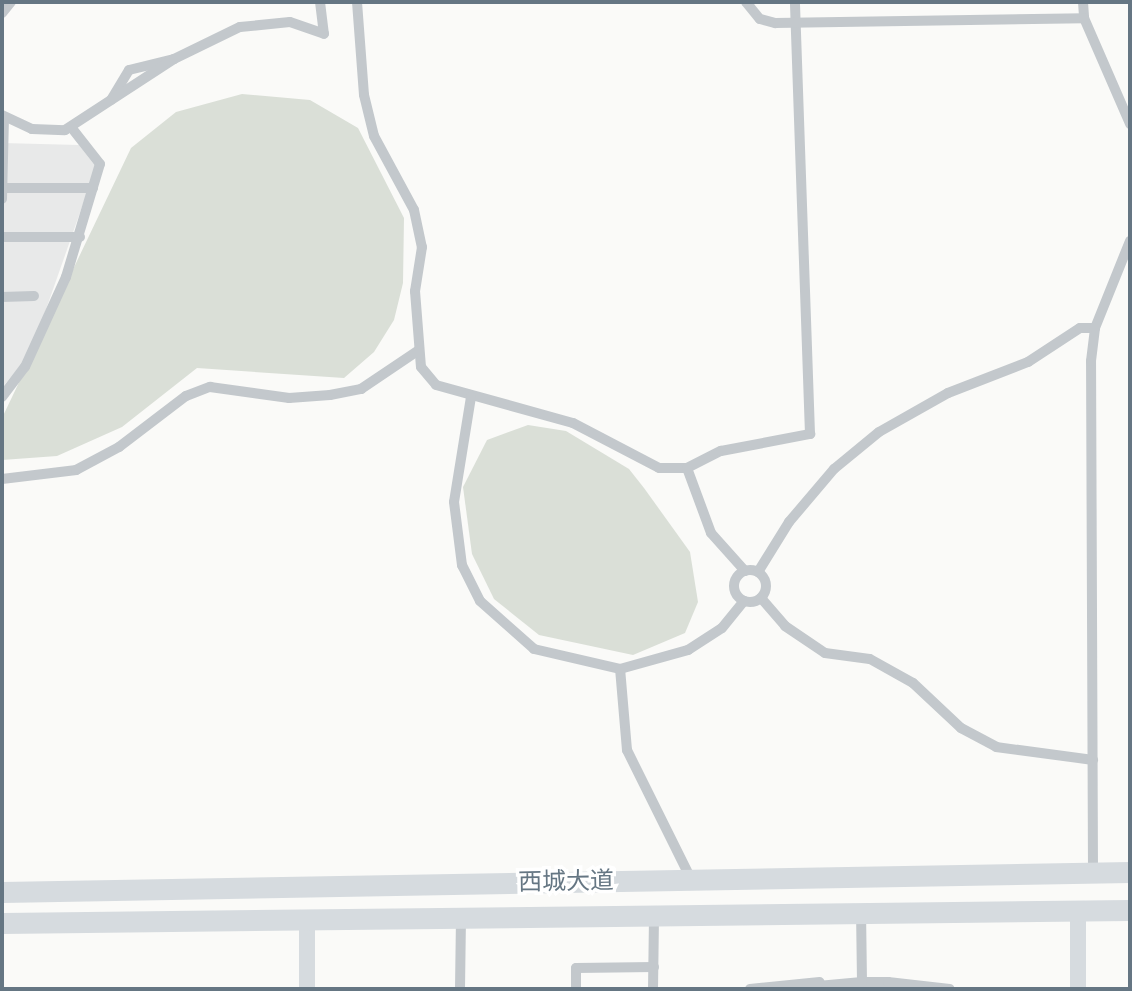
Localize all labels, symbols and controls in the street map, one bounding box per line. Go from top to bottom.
street label: 西城大道 [518,867,614,897]

